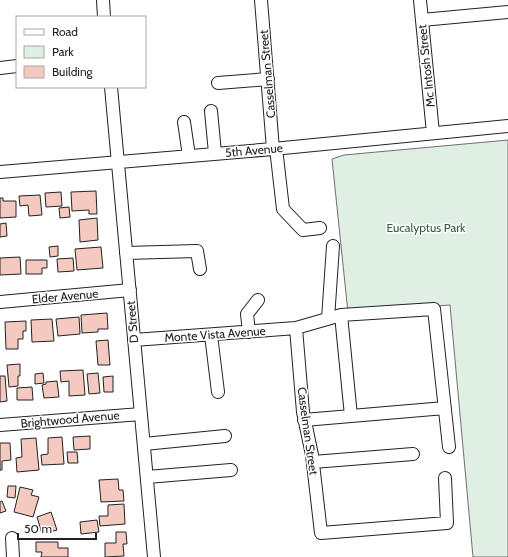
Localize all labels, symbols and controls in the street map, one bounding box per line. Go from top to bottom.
legend [16,16,146,88]
text: Road [52,24,78,39]
street label: Mc Intosh Street [414,24,438,108]
street label: Casselman Street [256,29,278,119]
text: Park [52,44,74,59]
text: Building [52,64,94,79]
street label: 5th Avenue [225,140,283,160]
park label: Eucalyptus Park [387,220,466,235]
street label: Elder Avenue [31,286,99,306]
street label: D Street [123,300,141,344]
street label: Monte Vista Avenue [164,323,266,345]
street label: Casselman Street [294,386,322,476]
street label: Brightwood Avenue [20,407,120,431]
scale bar [18,515,96,541]
text: 50 m [24,521,52,536]

